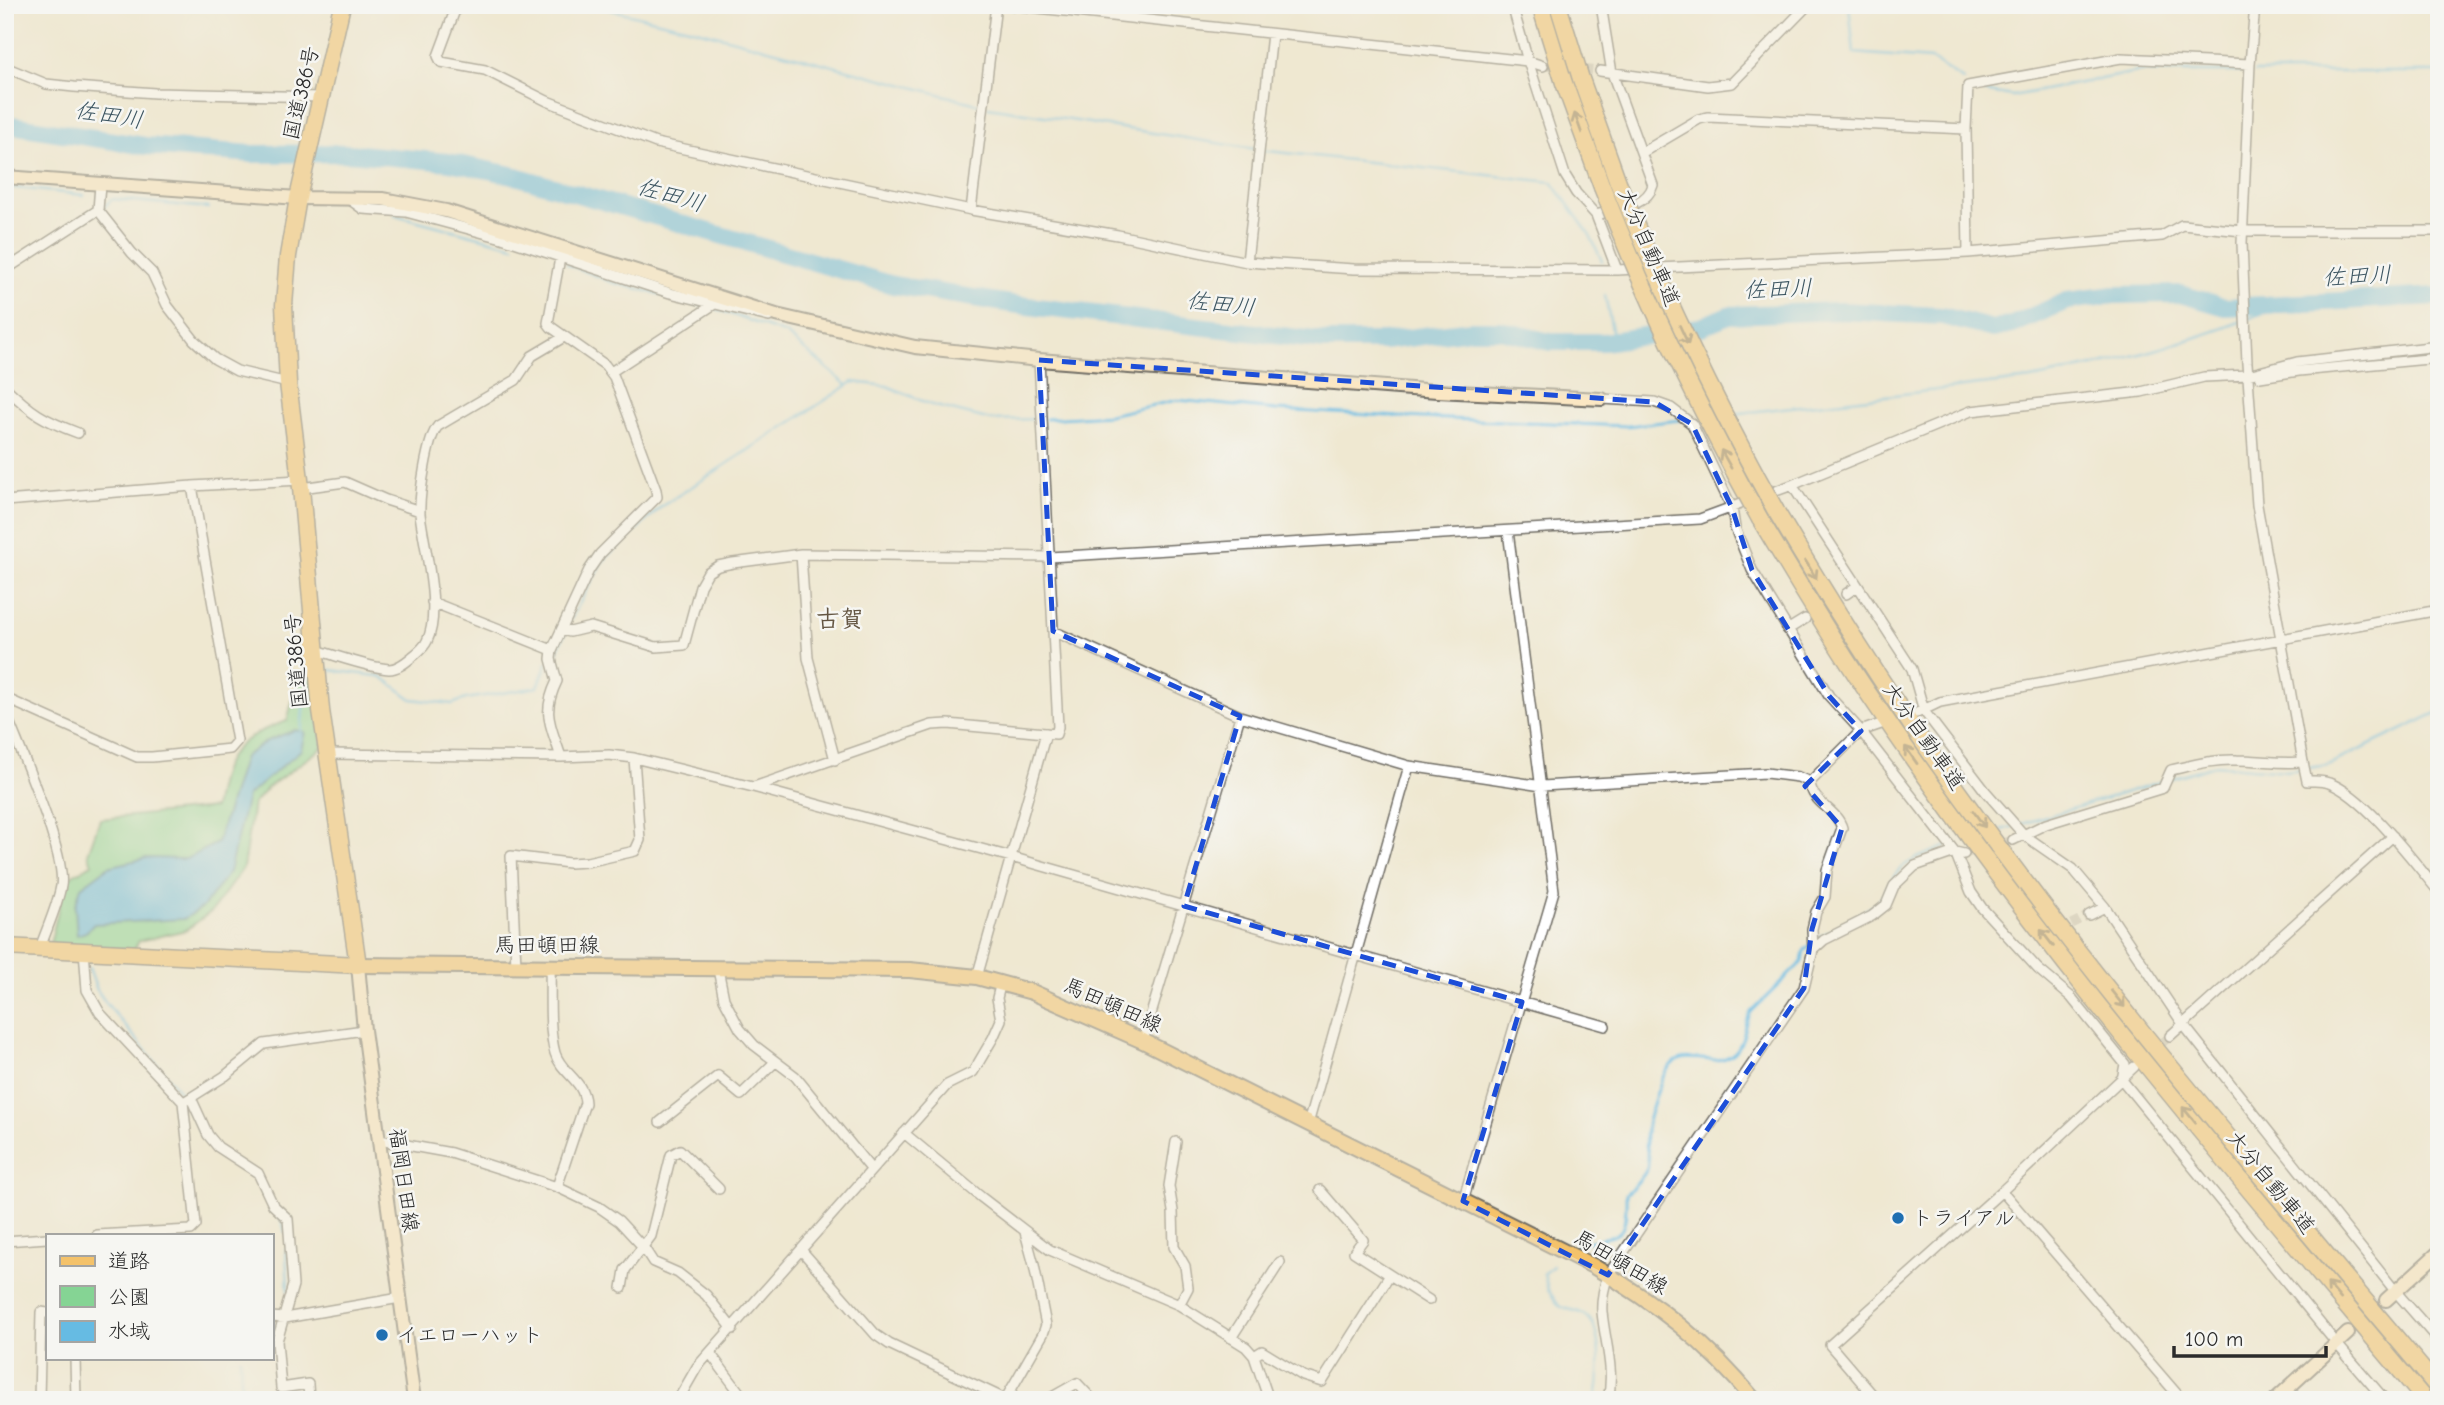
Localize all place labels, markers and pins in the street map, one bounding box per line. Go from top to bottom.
place label: トライアル [1912,1206,2015,1230]
marker: トライアル [1890,1210,1906,1226]
place label: イエローハット [396,1323,543,1347]
marker: イエローハット [374,1327,390,1343]

